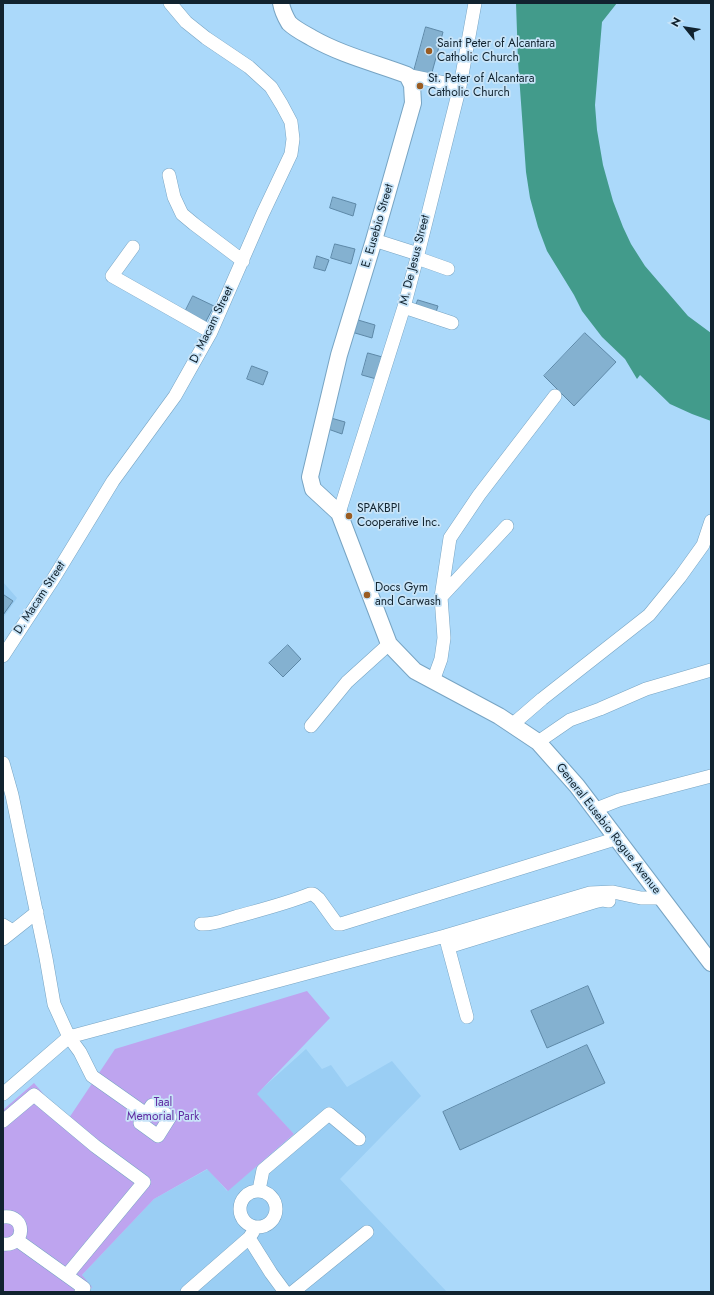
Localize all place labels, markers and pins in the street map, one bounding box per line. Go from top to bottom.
place label: Saint Peter of Alcantara Catholic Church [437,37,555,65]
marker: Saint Peter of Alcantara Catholic Church [424,46,434,56]
place label: St. Peter of Alcantara Catholic Church [428,72,534,100]
marker: St. Peter of Alcantara Catholic Church [415,81,425,91]
place label: SPAKBPI Cooperative Inc. [357,502,441,530]
marker: SPAKBPI Cooperative Inc. [344,511,354,521]
place label: Docs Gym and Carwash [375,581,441,609]
marker: Docs Gym and Carwash [362,590,372,600]

